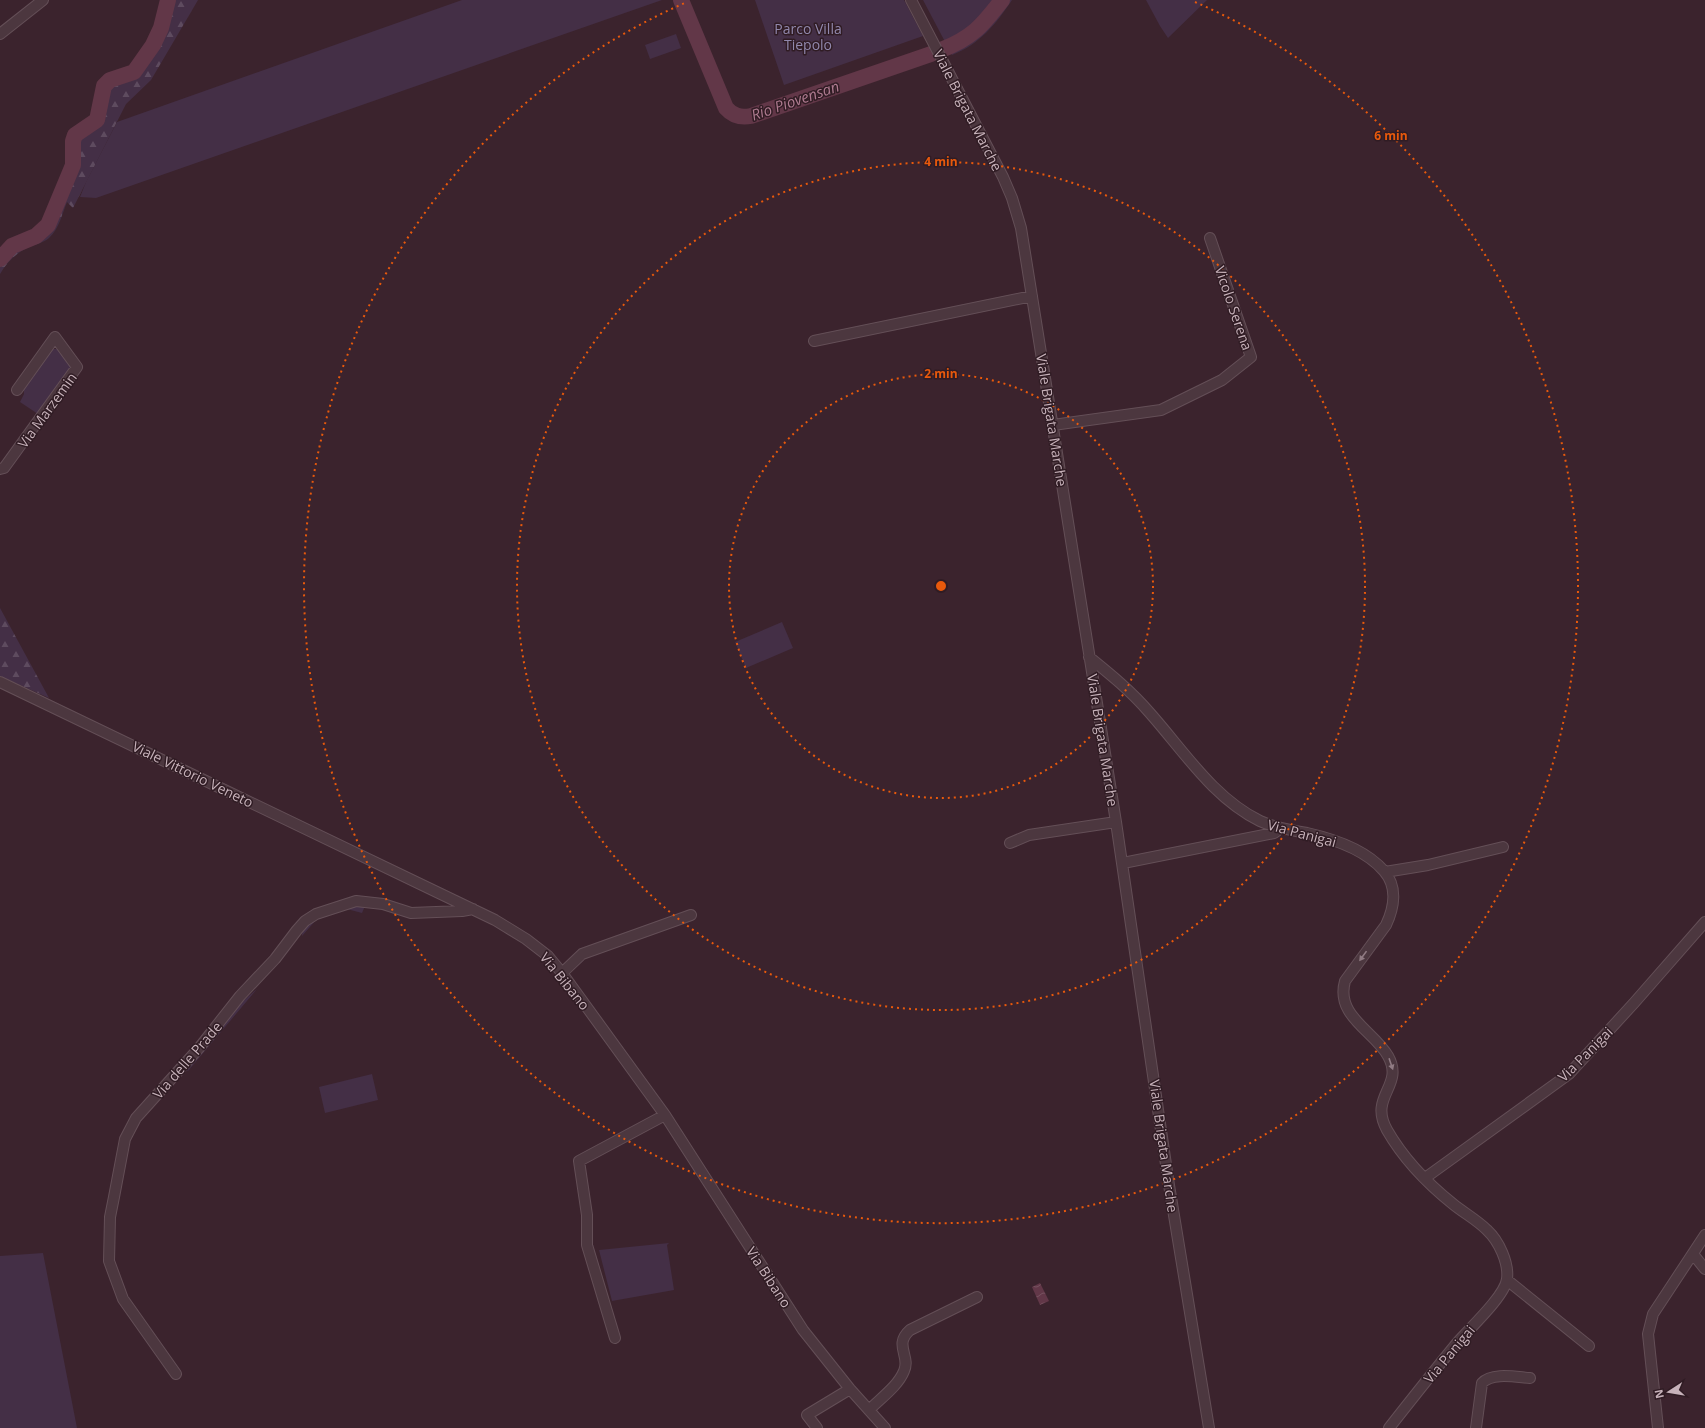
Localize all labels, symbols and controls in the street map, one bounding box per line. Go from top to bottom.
park label: Parco Villa Tiepolo [774,19,842,54]
street label: Viale Brigata Marche [929,46,1007,174]
water label: Rio Piovensan [748,76,842,124]
text: 6 min [1374,127,1408,144]
text: 4 min [924,153,958,170]
street label: Vicolo Serena [1211,263,1257,353]
street label: Viale Brigata Marche [1032,352,1072,488]
text: 2 min [924,365,958,382]
street label: Via Marzemin [13,368,81,452]
centre of rings [934,579,948,593]
street label: Viale Brigata Marche [1083,672,1123,808]
street label: Viale Vittorio Veneto [129,736,257,812]
street label: Via Panigai [1265,815,1339,851]
street label: Via Bibano [536,948,594,1014]
one-way arrow [1359,951,1367,962]
street label: Via delle Prade [148,1017,226,1103]
street label: Via Panigai [1553,1022,1617,1086]
one-way arrow [1388,1058,1394,1070]
street label: Viale Brigata Marche [1145,1078,1183,1214]
street label: Via Bibano [742,1243,796,1311]
street label: Via Panigai [1419,1321,1479,1387]
north arrow [1649,1372,1689,1412]
text: N [1650,1388,1667,1400]

